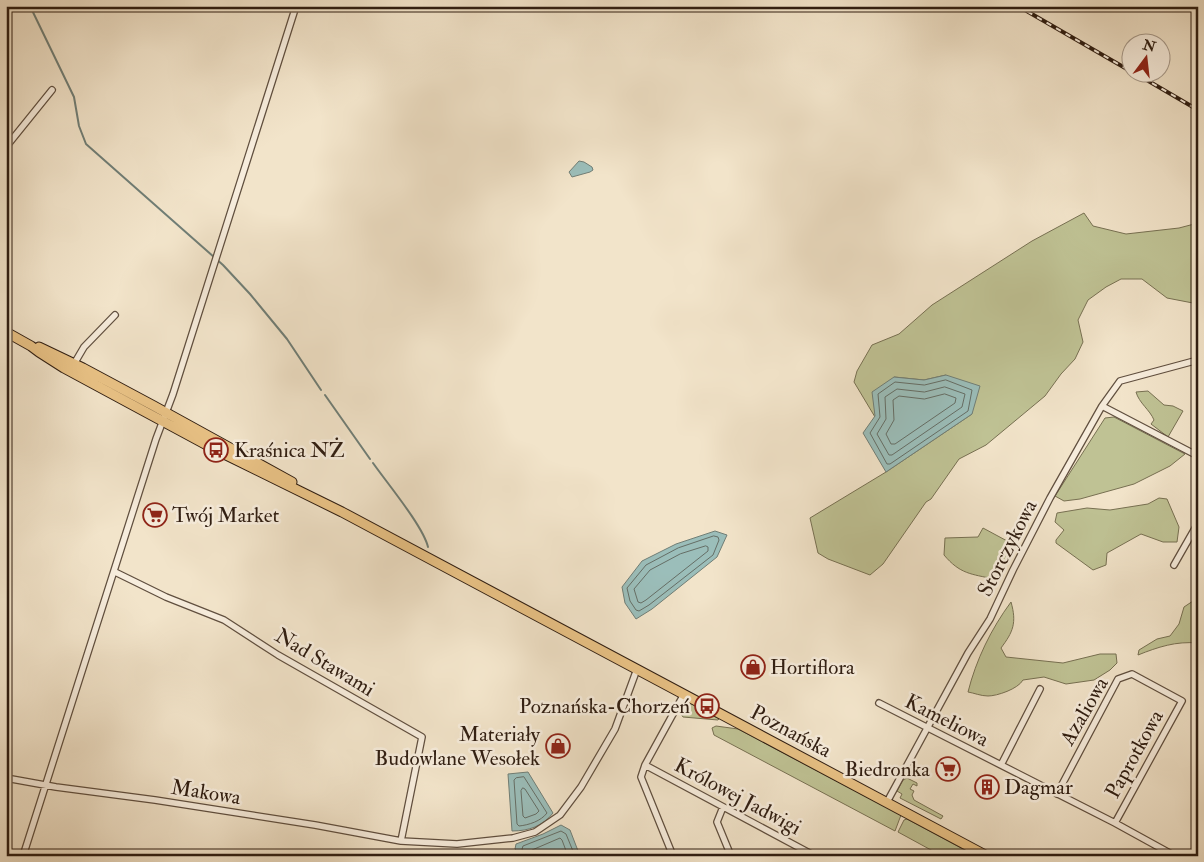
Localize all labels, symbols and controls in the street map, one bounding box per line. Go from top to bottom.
north arrow [1122,32,1172,82]
text: N [1140,36,1158,56]
bus stop icon: Kraśnica NŻ [203,437,229,463]
place label: Kraśnica NŻ [234,437,345,464]
street label: Storczykowa [972,495,1044,601]
supermarket icon: Twój Market [142,502,168,528]
place label: Twój Market [172,502,280,529]
street label: Nad Stawami [270,622,380,703]
shop icon: Hortiflora [740,654,766,680]
place label: Hortiflora [770,654,855,681]
street label: Azaliowa [1054,672,1115,751]
street label: Kameliowa [900,688,994,753]
place label: Poznańska-Chorzeń [519,693,690,720]
bus stop icon: Poznańska-Chorzeń [694,693,720,719]
street label: Poznańska [746,699,836,764]
street label: Paprotkowa [1099,705,1170,803]
place label: Materiały Budowlane Wesołek [375,721,541,772]
shop icon: Materiały Budowlane Wesołek [545,733,571,759]
street label: Królowej Jadwigi [670,752,806,841]
place label: Biedronka [845,756,930,783]
supermarket icon: Biedronka [935,756,961,782]
street label: Makowa [169,774,243,811]
building icon: Dagmar [974,774,1000,800]
place label: Dagmar [1004,774,1073,801]

